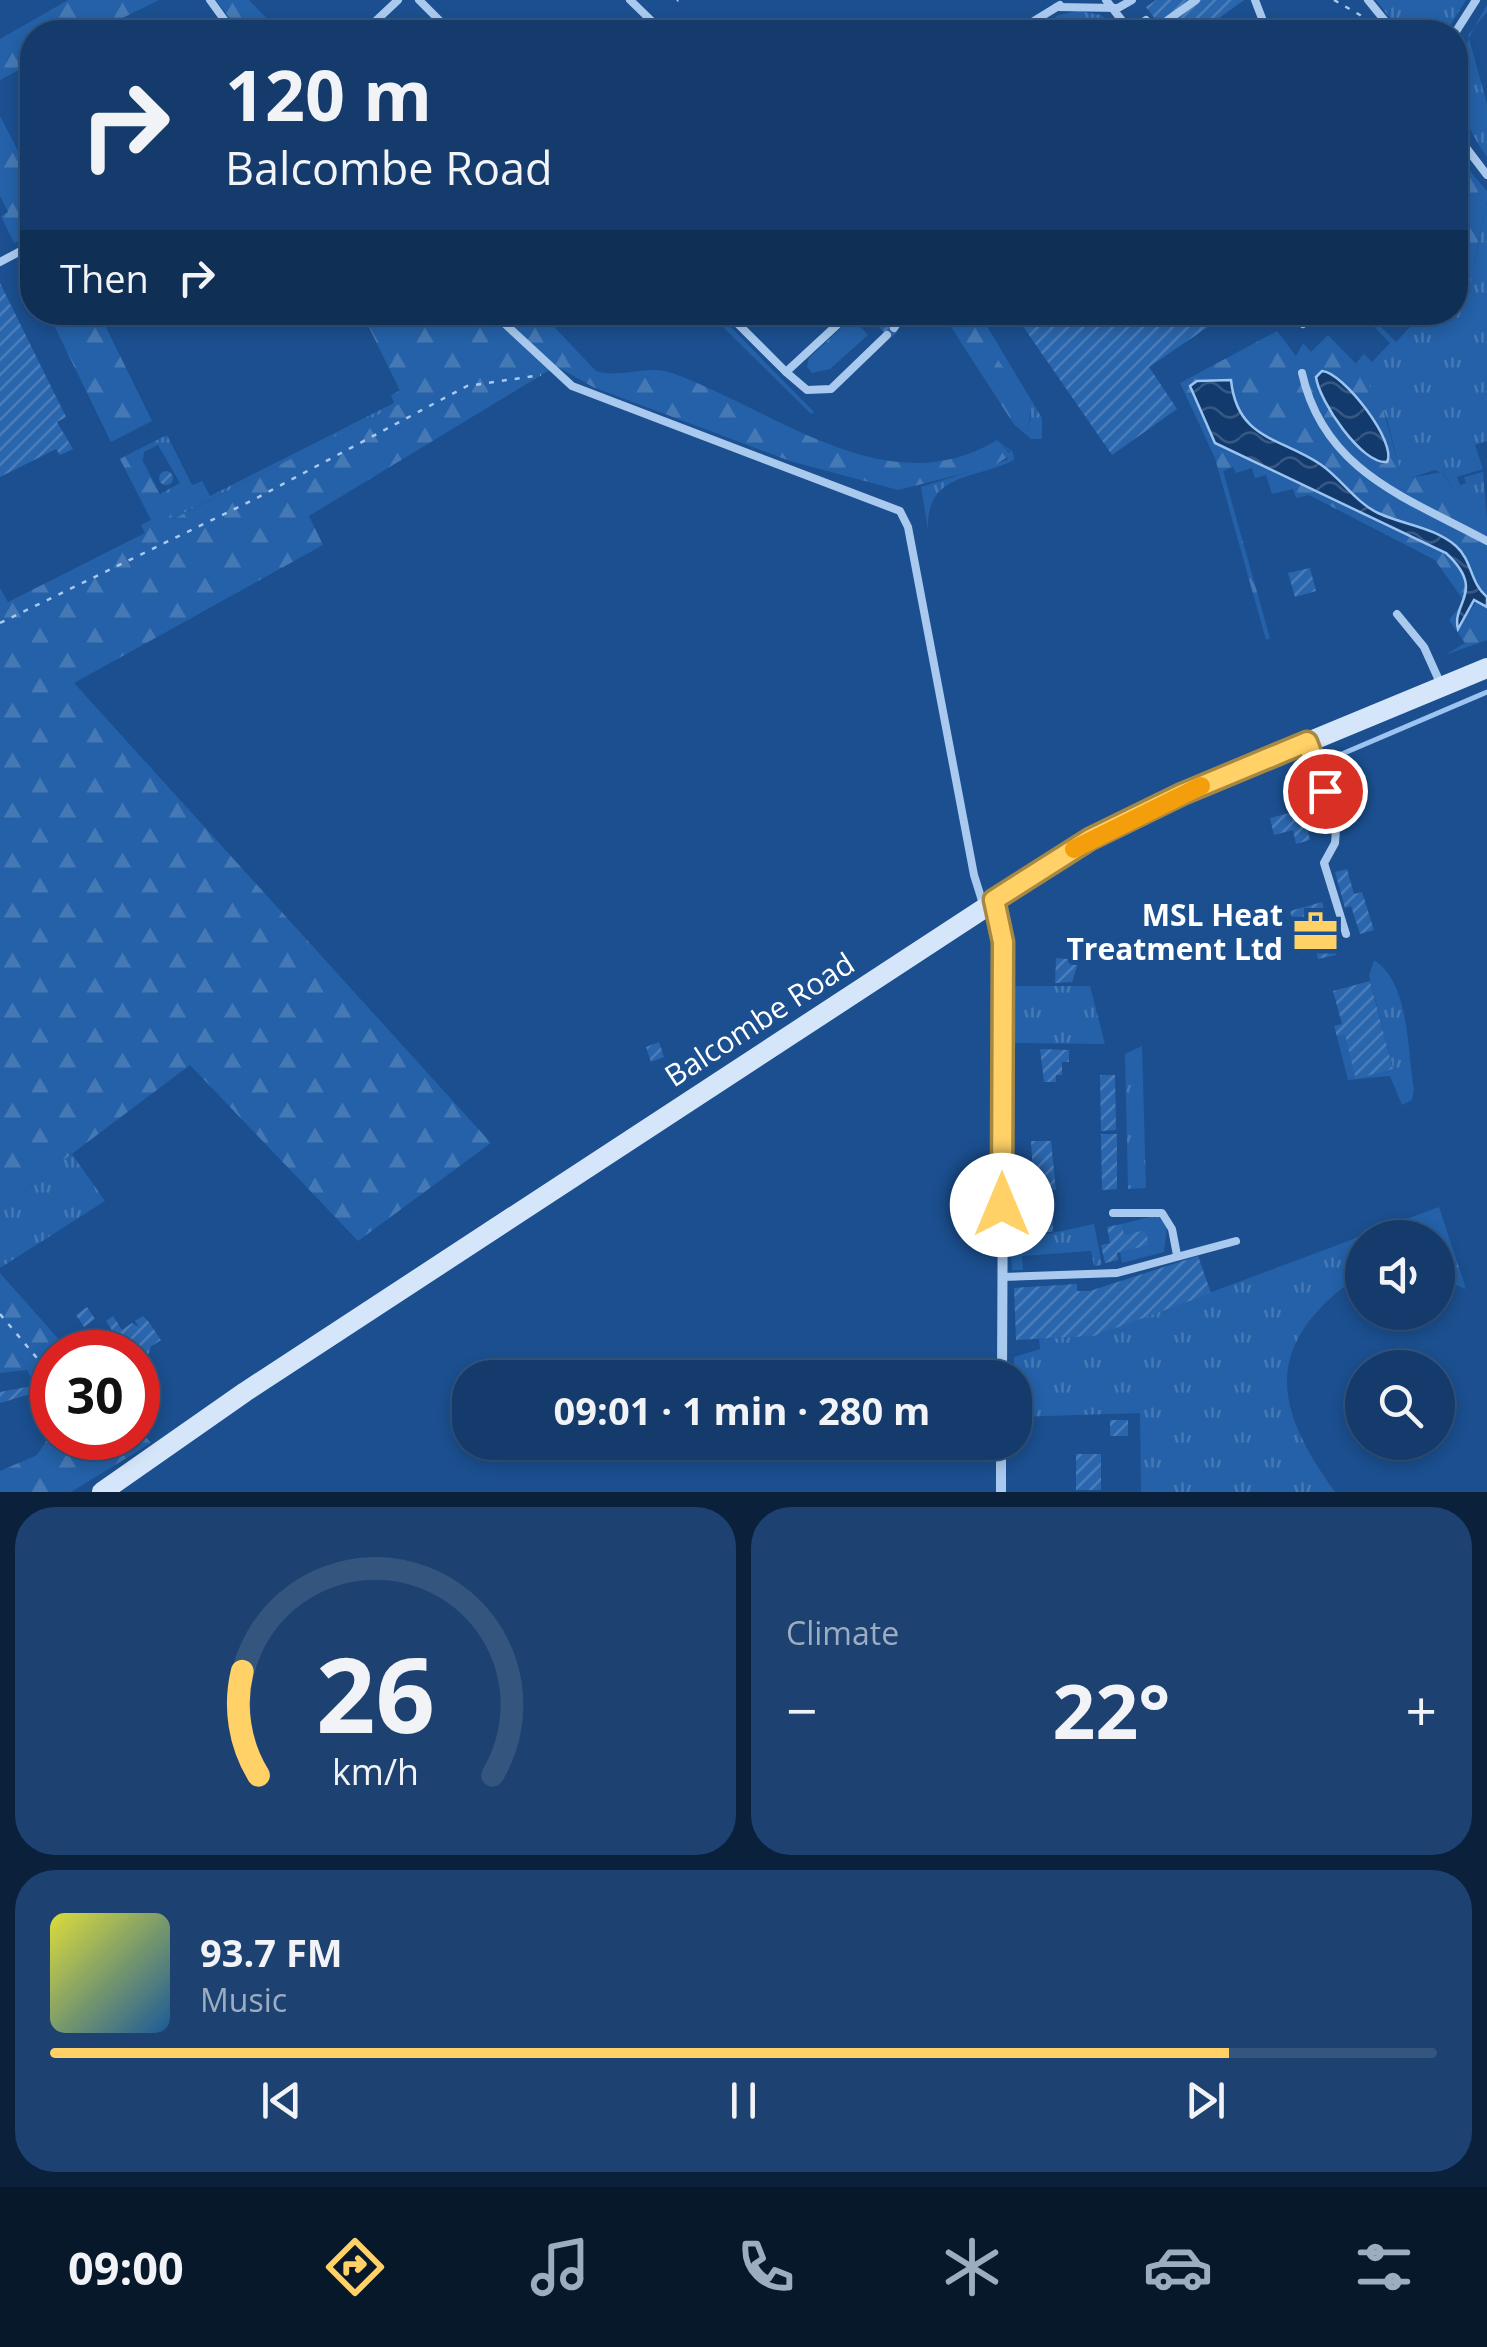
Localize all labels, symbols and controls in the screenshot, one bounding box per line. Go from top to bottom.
text: 120 m [225,46,432,142]
icon: right [60,60,190,190]
text: Balcombe Road [225,137,553,198]
icon: right [169,250,224,305]
text: Then [60,252,149,304]
pin [1283,749,1368,834]
icon: arrive [1298,764,1353,819]
place label: MSL Heat Treatment Ltd [1066,894,1283,969]
office icon: MSL Heat Treatment Ltd [1292,907,1340,955]
street label: Balcombe Road [656,942,862,1096]
position arrow [950,1153,1054,1257]
map controls [1345,1220,1455,1460]
button: sound [1345,1220,1455,1330]
speed limit sign: 30 [30,1330,160,1460]
button: search [1345,1350,1455,1460]
text: 09:01 · 1 min · 280 m [554,1384,930,1436]
text: Climate [786,1611,899,1654]
text: 26 [316,1622,435,1763]
text: 22° [1053,1659,1170,1761]
text: − [786,1672,817,1747]
text: + [1406,1672,1437,1747]
text: km/h [332,1747,419,1795]
text: 93.7 FM [200,1926,343,1978]
text: Music [200,1978,287,2021]
icon: previous [254,2073,309,2128]
icon: pause [716,2073,771,2128]
icon: next [1178,2073,1233,2128]
icon: directions [320,2232,390,2302]
icon: music [525,2232,595,2302]
icon: phone [731,2232,801,2302]
icon: climate [937,2232,1007,2302]
icon: car [1143,2232,1213,2302]
icon: filters [1349,2232,1419,2302]
text: 09:00 [68,2237,184,2298]

